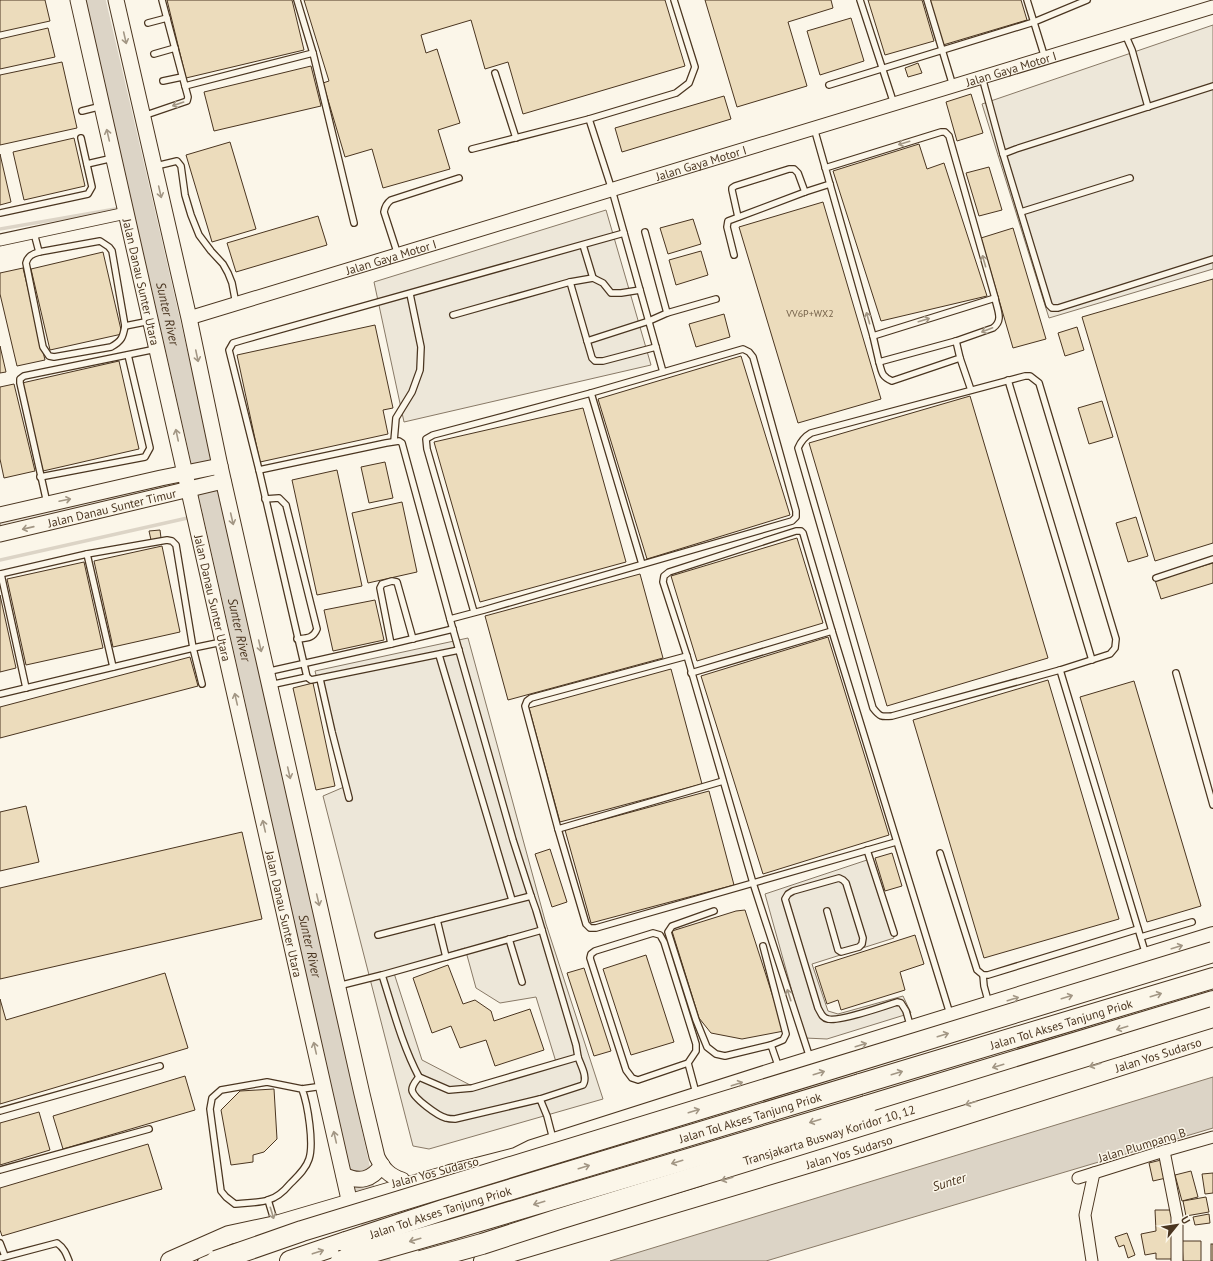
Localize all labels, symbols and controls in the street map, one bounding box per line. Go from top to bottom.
one-way arrow [121,31,129,44]
street label: Jalan Gaya Motor I [963,48,1058,89]
one-way arrow [172,101,184,109]
one-way arrow [104,129,112,142]
one-way arrow [897,140,910,147]
street label: Jalan Gaya Motor I [653,142,748,184]
one-way arrow [157,185,165,198]
street label: Jalan Danau Sunter Utara [120,216,163,347]
street label: Jalan Gaya Motor I [343,236,438,278]
one-way arrow [980,254,987,267]
water label: Sunter River [153,280,184,348]
house number: VV6P+WX2 [785,307,834,320]
one-way arrow [864,311,871,324]
one-way arrow [917,316,930,323]
one-way arrow [982,326,994,334]
one-way arrow [194,350,202,363]
one-way arrow [172,429,180,442]
street label: Jalan Danau Sunter Timur [45,485,178,530]
one-way arrow [58,495,71,503]
one-way arrow [229,513,236,526]
one-way arrow [22,524,35,532]
street label: Jalan Danau Sunter Utara [191,532,235,663]
water label: Sunter River [224,596,255,664]
one-way arrow [257,639,265,652]
one-way arrow [231,693,239,706]
one-way arrow [286,766,294,779]
one-way arrow [260,820,268,833]
street label: Jalan Danau Sunter Utara [263,848,306,979]
one-way arrow [314,893,322,906]
water label: Sunter River [295,913,326,980]
one-way arrow [1170,943,1182,951]
one-way arrow [785,989,792,1002]
one-way arrow [1149,991,1162,998]
one-way arrow [1060,993,1073,1000]
street label: Jalan Tol Akses Tanjung Priok [987,995,1134,1052]
one-way arrow [1006,995,1019,1002]
one-way arrow [1116,1025,1129,1032]
one-way arrow [936,1031,949,1038]
street label: Jalan Yos Sudarso [1112,1034,1203,1075]
one-way arrow [855,1041,868,1048]
one-way arrow [310,1042,318,1055]
one-way arrow [1089,1062,1102,1069]
one-way arrow [991,1063,1004,1070]
one-way arrow [812,1069,825,1076]
one-way arrow [891,1069,904,1076]
one-way arrow [731,1079,743,1087]
street label: Jalan Tol Akses Tanjung Priok [676,1089,823,1146]
one-way arrow [965,1099,977,1107]
street label: Transjakarta Busway Koridor 10, 12 [741,1102,917,1168]
one-way arrow [687,1107,700,1114]
one-way arrow [809,1118,822,1125]
street label: Jalan Plumpang B [1095,1125,1188,1166]
one-way arrow [331,1131,339,1144]
street label: Jalan Yos Sudarso [803,1131,894,1172]
street label: Jalan Yos Sudarso [389,1153,480,1191]
one-way arrow [671,1159,684,1166]
one-way arrow [577,1163,590,1170]
water label: Sunter [930,1169,969,1195]
one-way arrow [720,1176,733,1183]
street label: Jalan Tol Akses Tanjung Priok [367,1182,513,1242]
one-way arrow [533,1200,546,1207]
north arrow [1157,1205,1197,1245]
one-way arrow [269,1206,276,1219]
text: U [1178,1214,1193,1227]
one-way arrow [408,1237,421,1244]
one-way arrow [312,1247,324,1255]

